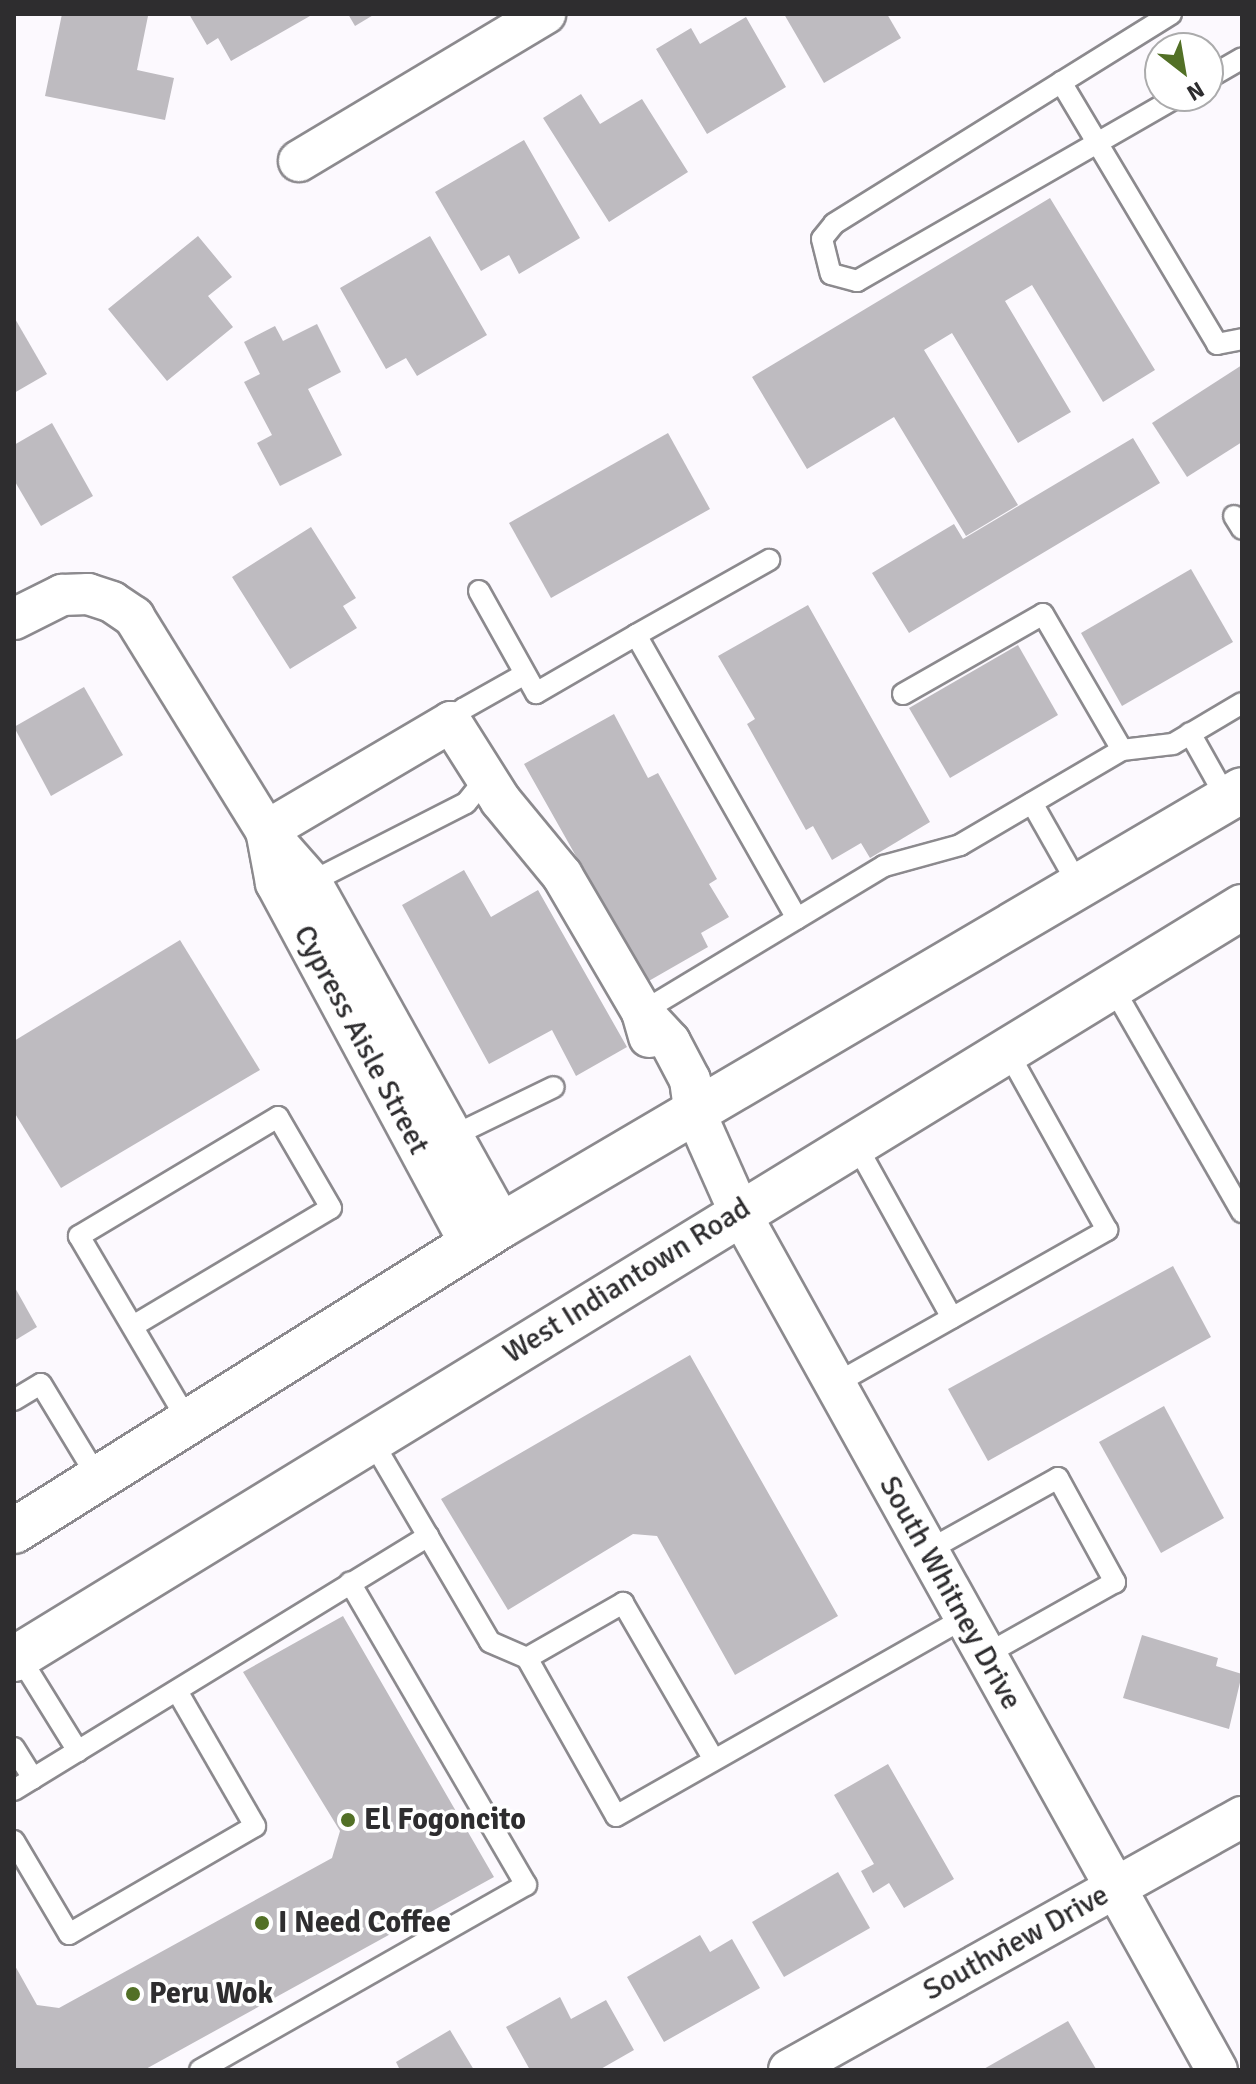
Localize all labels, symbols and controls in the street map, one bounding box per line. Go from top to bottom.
north arrow [1144,32,1224,112]
text: N [1182,76,1209,107]
street label: Cypress Aisle Street [285,919,437,1161]
street label: West Indiantown Road [497,1190,757,1372]
street label: South Whitney Drive [871,1470,1029,1716]
place label: El Fogoncito [364,1802,526,1838]
marker: El Fogoncito [339,1811,357,1829]
street label: Southview Drive [917,1877,1115,2009]
place label: I Need Coffee [278,1905,451,1941]
marker: I Need Coffee [253,1914,271,1932]
place label: Peru Wok [149,1976,273,2012]
marker: Peru Wok [124,1985,142,2003]

